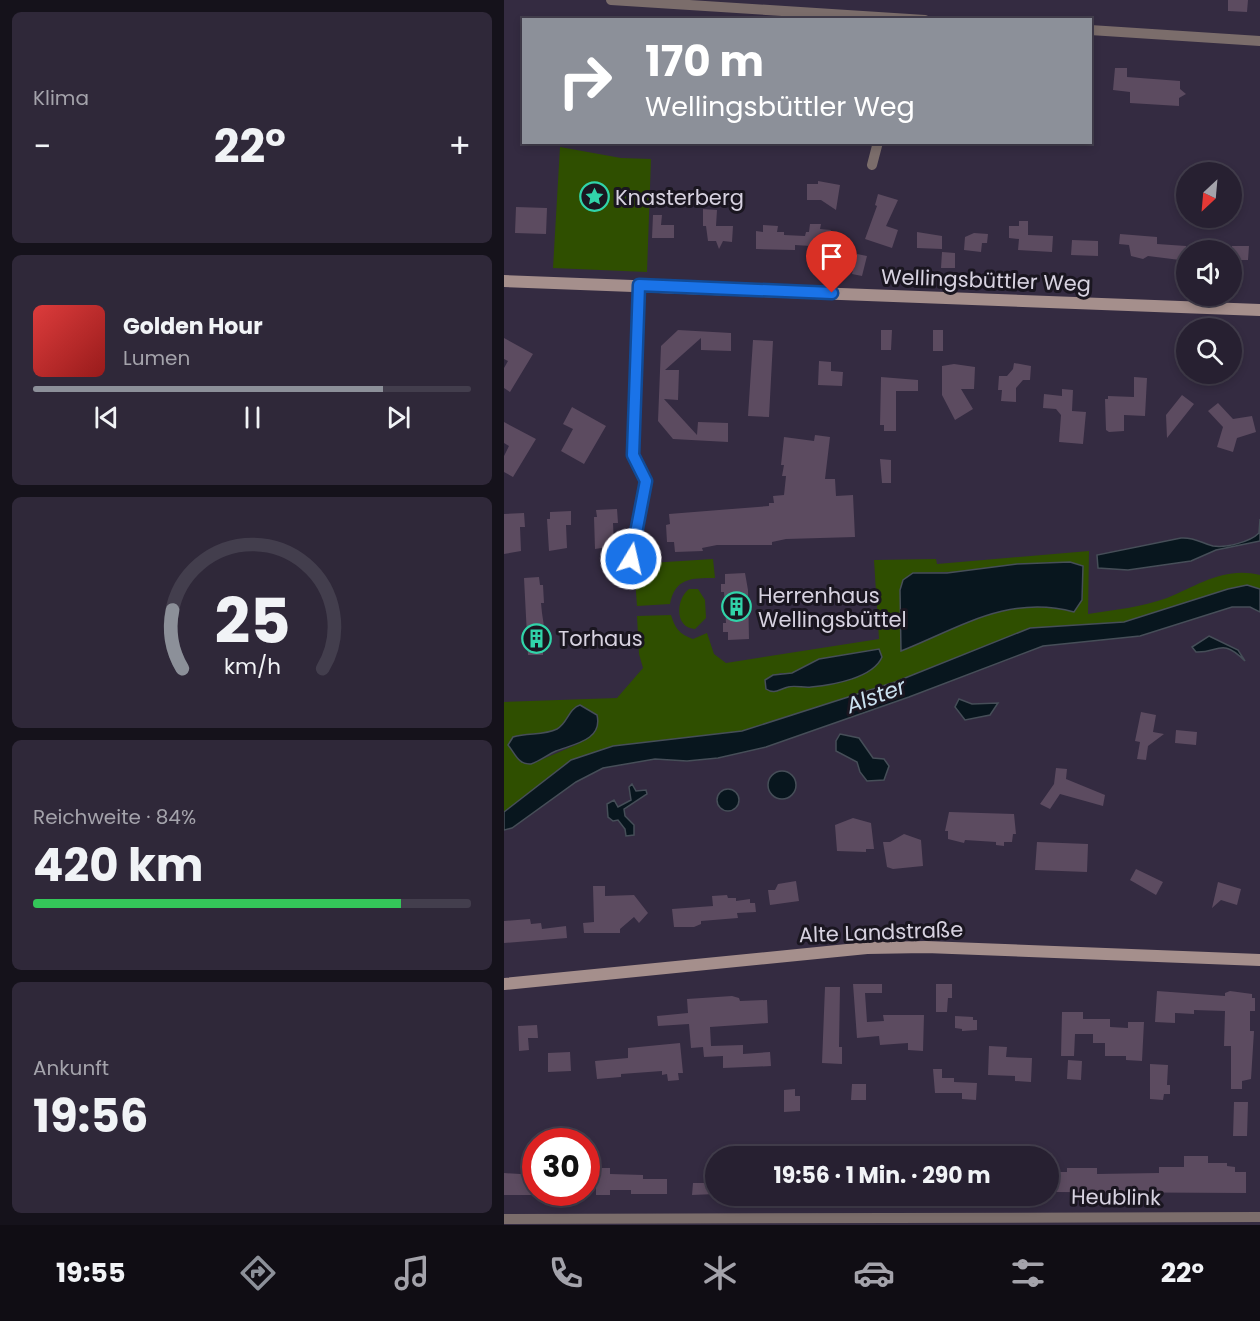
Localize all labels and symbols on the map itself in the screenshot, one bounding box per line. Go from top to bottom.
north arrow [1176,162,1242,228]
place icon: Knasterberg [578,181,610,213]
place label: Knasterberg [615,183,744,212]
pin [806,231,857,293]
street label: Wellingsbüttler Weg [881,262,1091,298]
position arrow [599,527,663,591]
place label: Herrenhaus Wellingsbüttel [758,581,907,634]
building icon: Herrenhaus Wellingsbüttel [721,591,753,623]
building icon: Torhaus [521,622,553,654]
place label: Torhaus [558,624,643,653]
water label: Alster [841,671,911,721]
street label: Alte Landstraße [798,915,964,949]
speed limit sign: 30 [522,1128,600,1206]
street label: Heublink [1071,1182,1161,1212]

